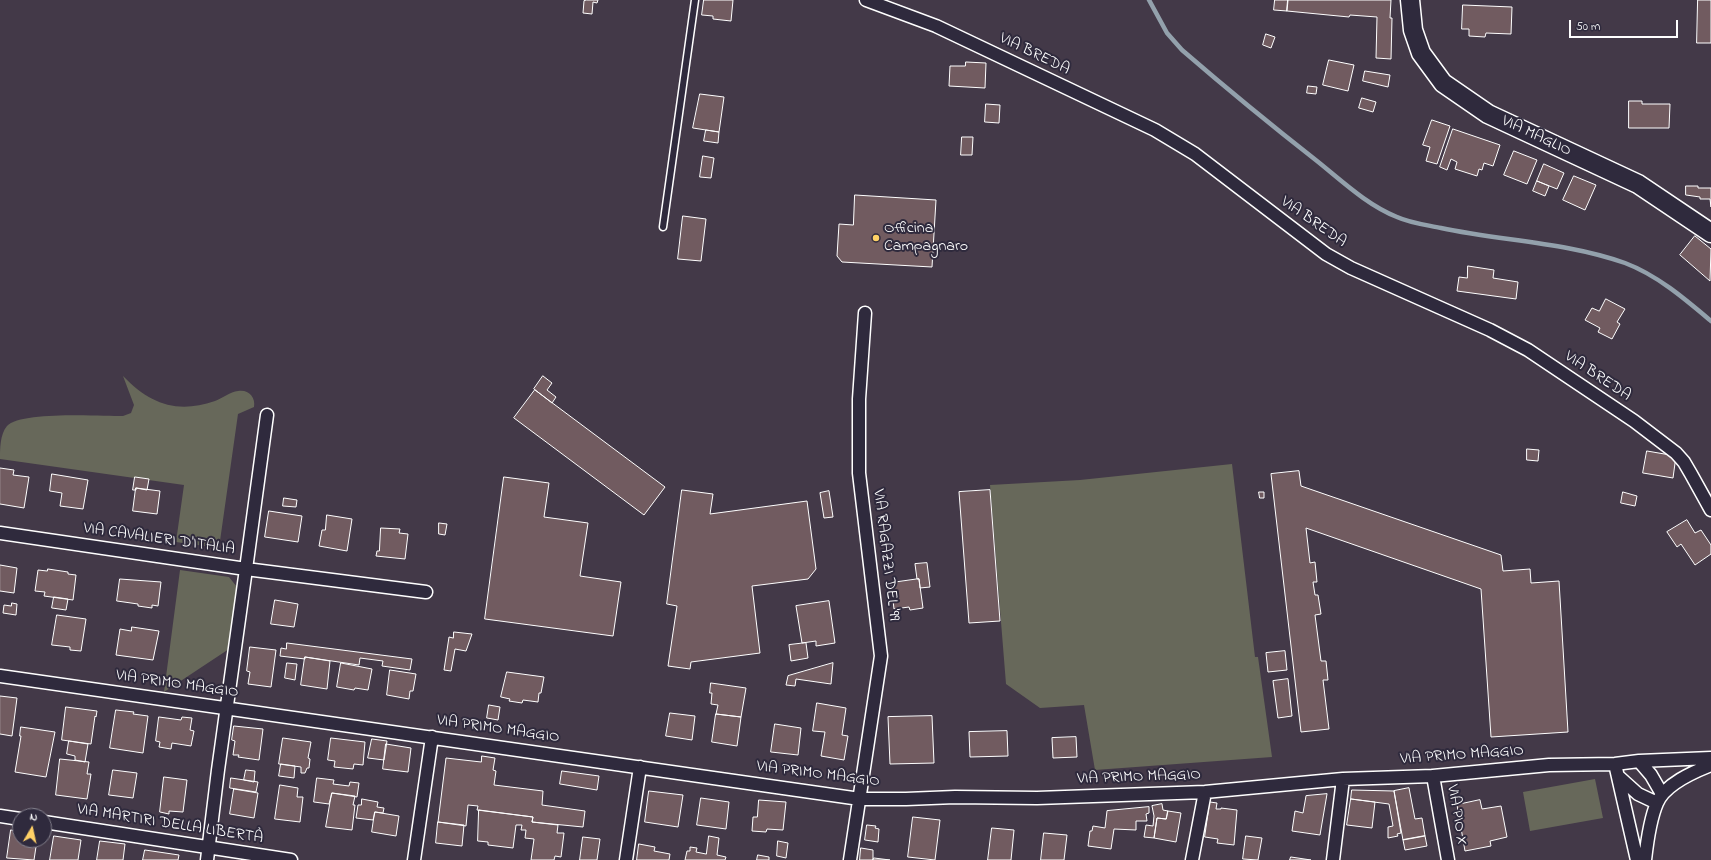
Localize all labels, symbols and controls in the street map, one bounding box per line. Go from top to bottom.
scale bar [1571,12,1680,38]
text: 50 m [1576,18,1600,36]
street label: VIA BREDA [996,30,1072,80]
street label: VIA MAGLIO [1498,112,1574,162]
street label: VIA BREDA [1276,193,1350,253]
place label: Officina Campagnaro [884,219,968,257]
marker: Officina Campagnaro [871,233,881,243]
street label: VIA BREDA [1560,348,1634,406]
street label: VIA RAGAZZI DEL '99 [867,488,903,622]
street label: VIA CAVALIERI D'ITALIA [82,520,236,560]
street label: VIA PRIMO MAGGIO [114,667,240,703]
street label: VIA PRIMO MAGGIO [435,712,561,748]
street label: VIA PRIMO MAGGIO [1400,742,1524,770]
street label: VIA PRIMO MAGGIO [755,758,881,792]
street label: VIA PRIMO MAGGIO [1077,766,1201,790]
street label: VIA PIO X [1441,783,1471,847]
street label: VIA MARTIRI DELLA LIBERTÀ [76,801,264,849]
north arrow [12,808,52,848]
text: N [29,809,39,826]

